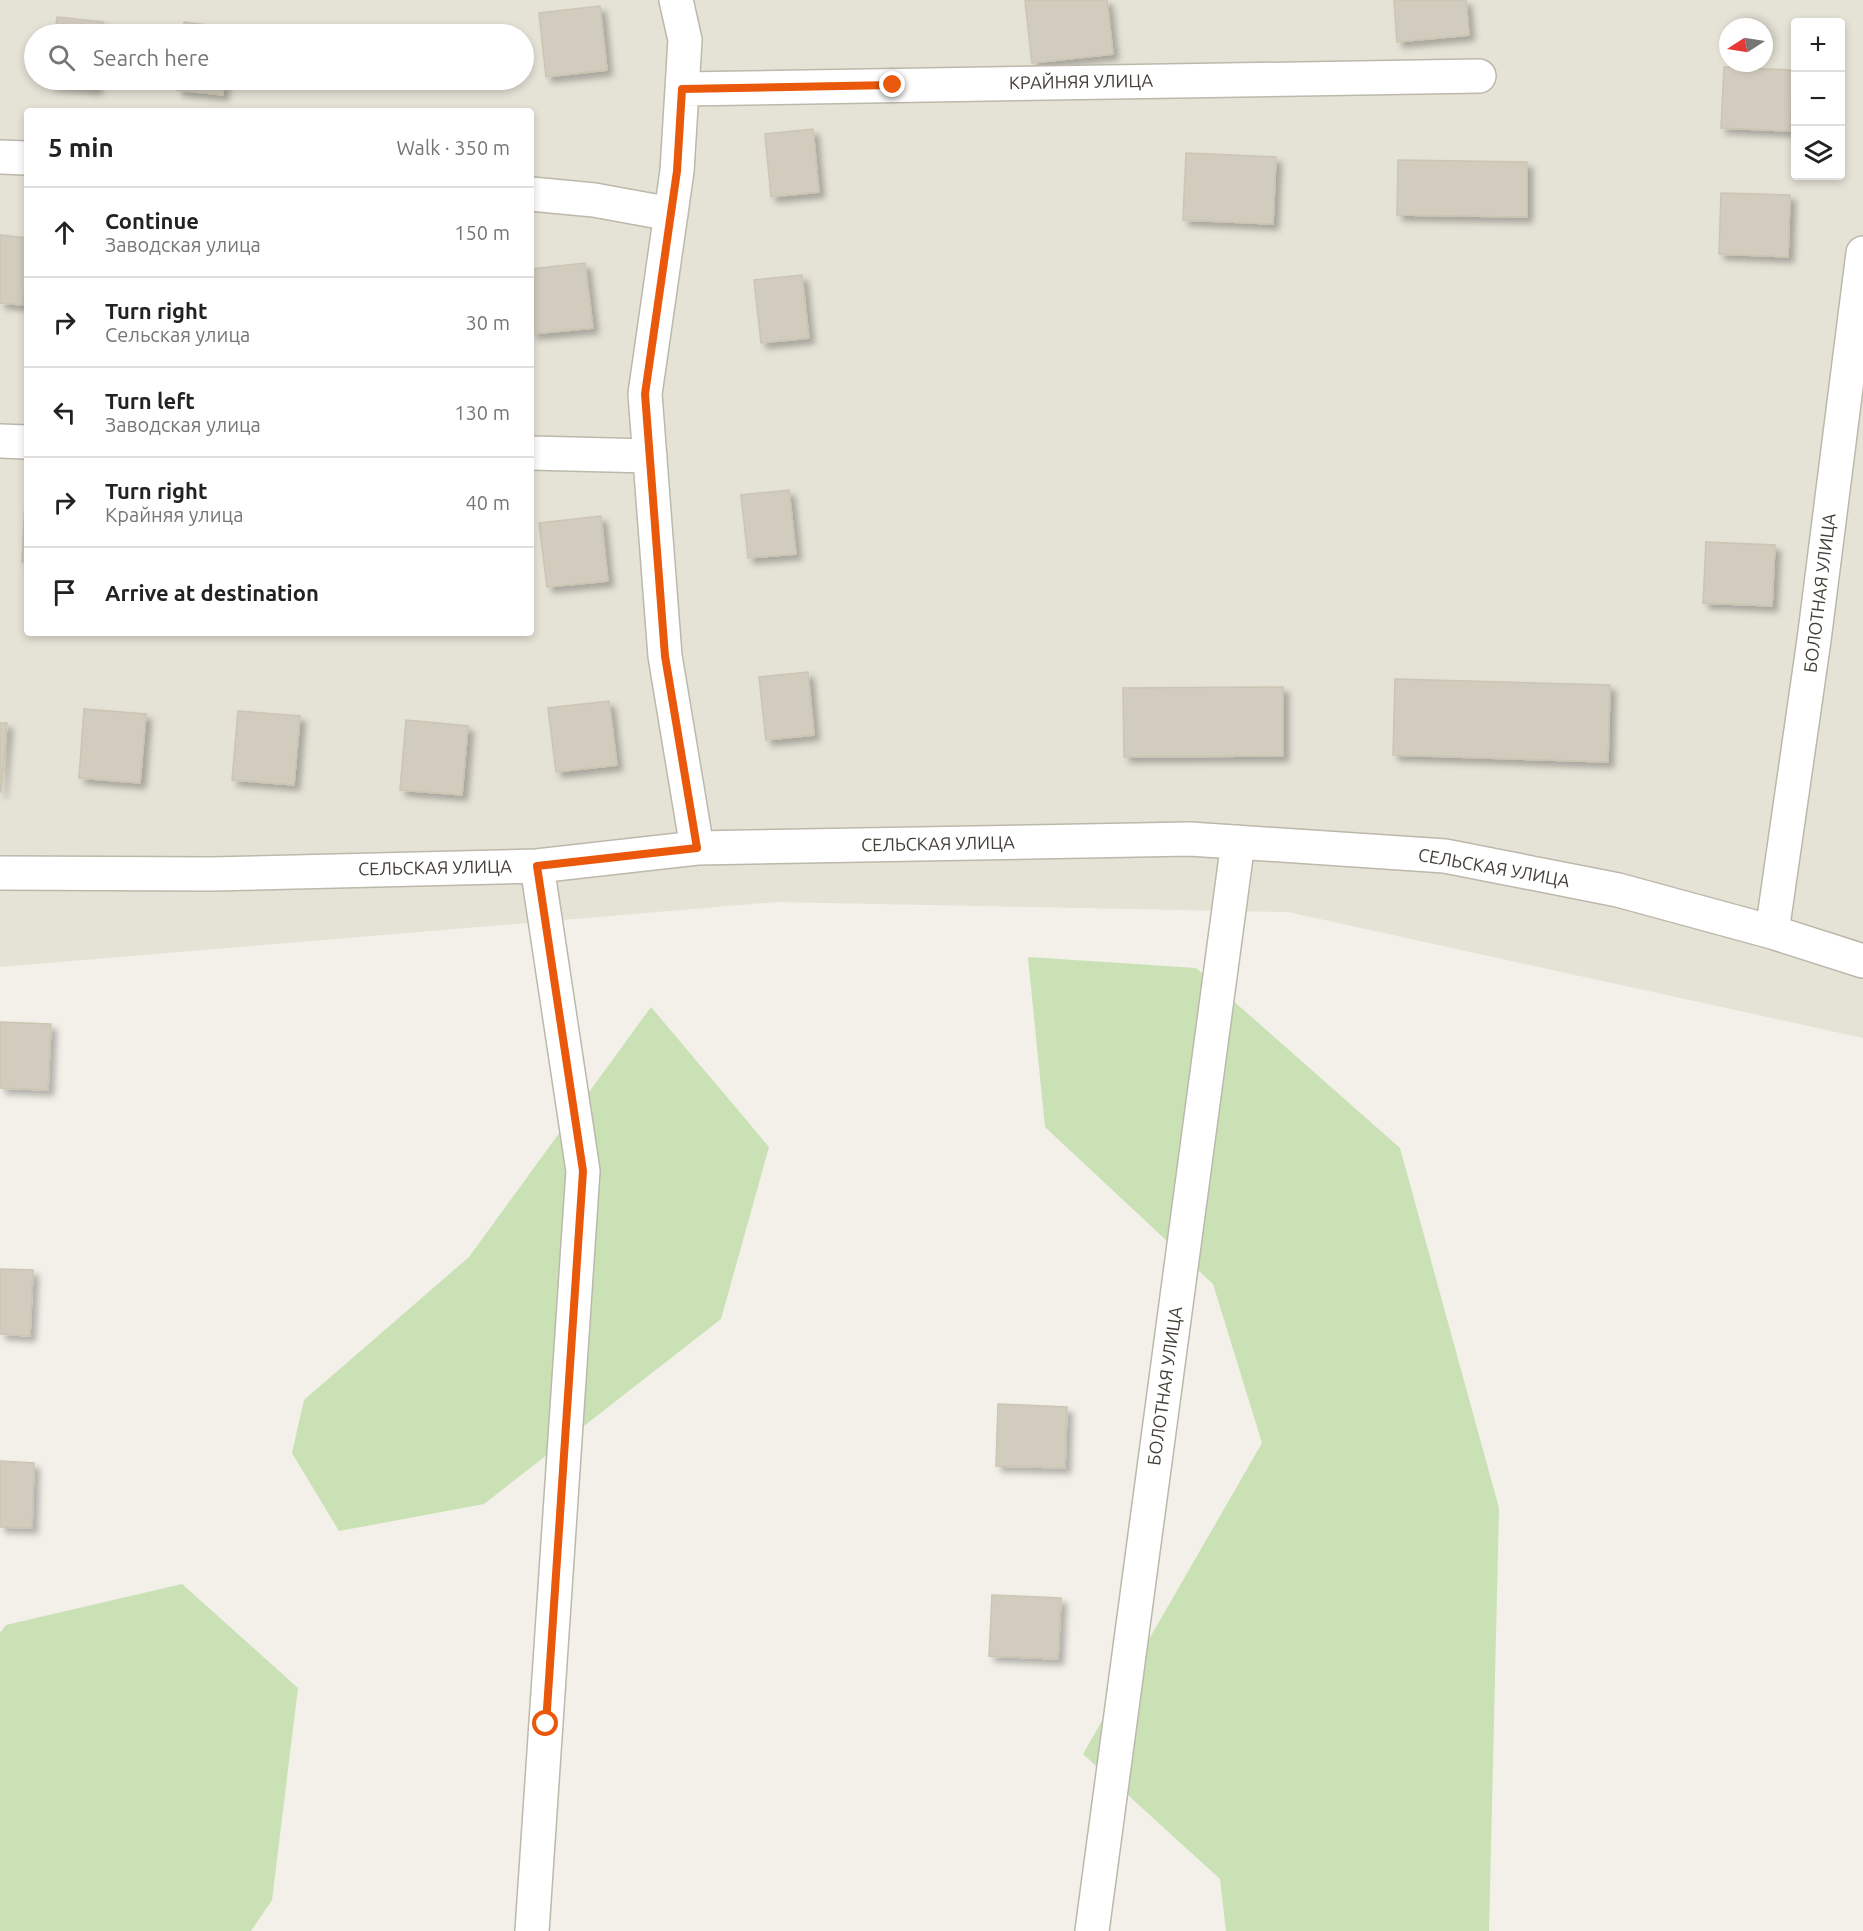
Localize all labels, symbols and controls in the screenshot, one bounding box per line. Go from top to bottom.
north arrow [1719,18,1773,72]
map controls [1791,18,1845,180]
button: + [1791,18,1845,72]
search box [24,24,534,90]
icon: search [45,41,78,74]
text: Search here [93,45,209,70]
street label: КРАЙНЯЯ УЛИЦА [1009,70,1153,92]
route end [879,71,905,97]
button: − [1791,72,1845,126]
button: layers [1791,126,1845,180]
text: 5 min [48,133,114,162]
text: Walk · 350 m [397,136,510,159]
text: Continue [105,208,199,233]
icon: ahead [48,216,81,249]
text: 150 m [454,221,510,244]
text: Заводская улица [105,233,261,256]
text: Turn right [105,298,207,323]
icon: right [48,306,81,339]
text: 30 m [466,311,510,334]
text: Сельская улица [105,323,250,346]
text: Turn left [105,388,195,413]
icon: left [48,396,81,429]
text: 130 m [454,401,510,424]
text: Заводская улица [105,413,261,436]
text: Turn right [105,478,207,503]
icon: right [48,486,81,519]
text: 40 m [466,491,510,514]
text: Крайняя улица [105,503,244,526]
street label: БОЛОТНАЯ УЛИЦА [1799,512,1839,674]
icon: arrive [48,576,81,609]
text: Arrive at destination [105,580,319,605]
street label: СЕЛЬСКАЯ УЛИЦА [861,832,1015,854]
street label: СЕЛЬСКАЯ УЛИЦА [1417,844,1572,890]
street label: СЕЛЬСКАЯ УЛИЦА [358,856,512,878]
street label: БОЛОТНАЯ УЛИЦА [1143,1305,1185,1467]
route start [532,1710,558,1736]

